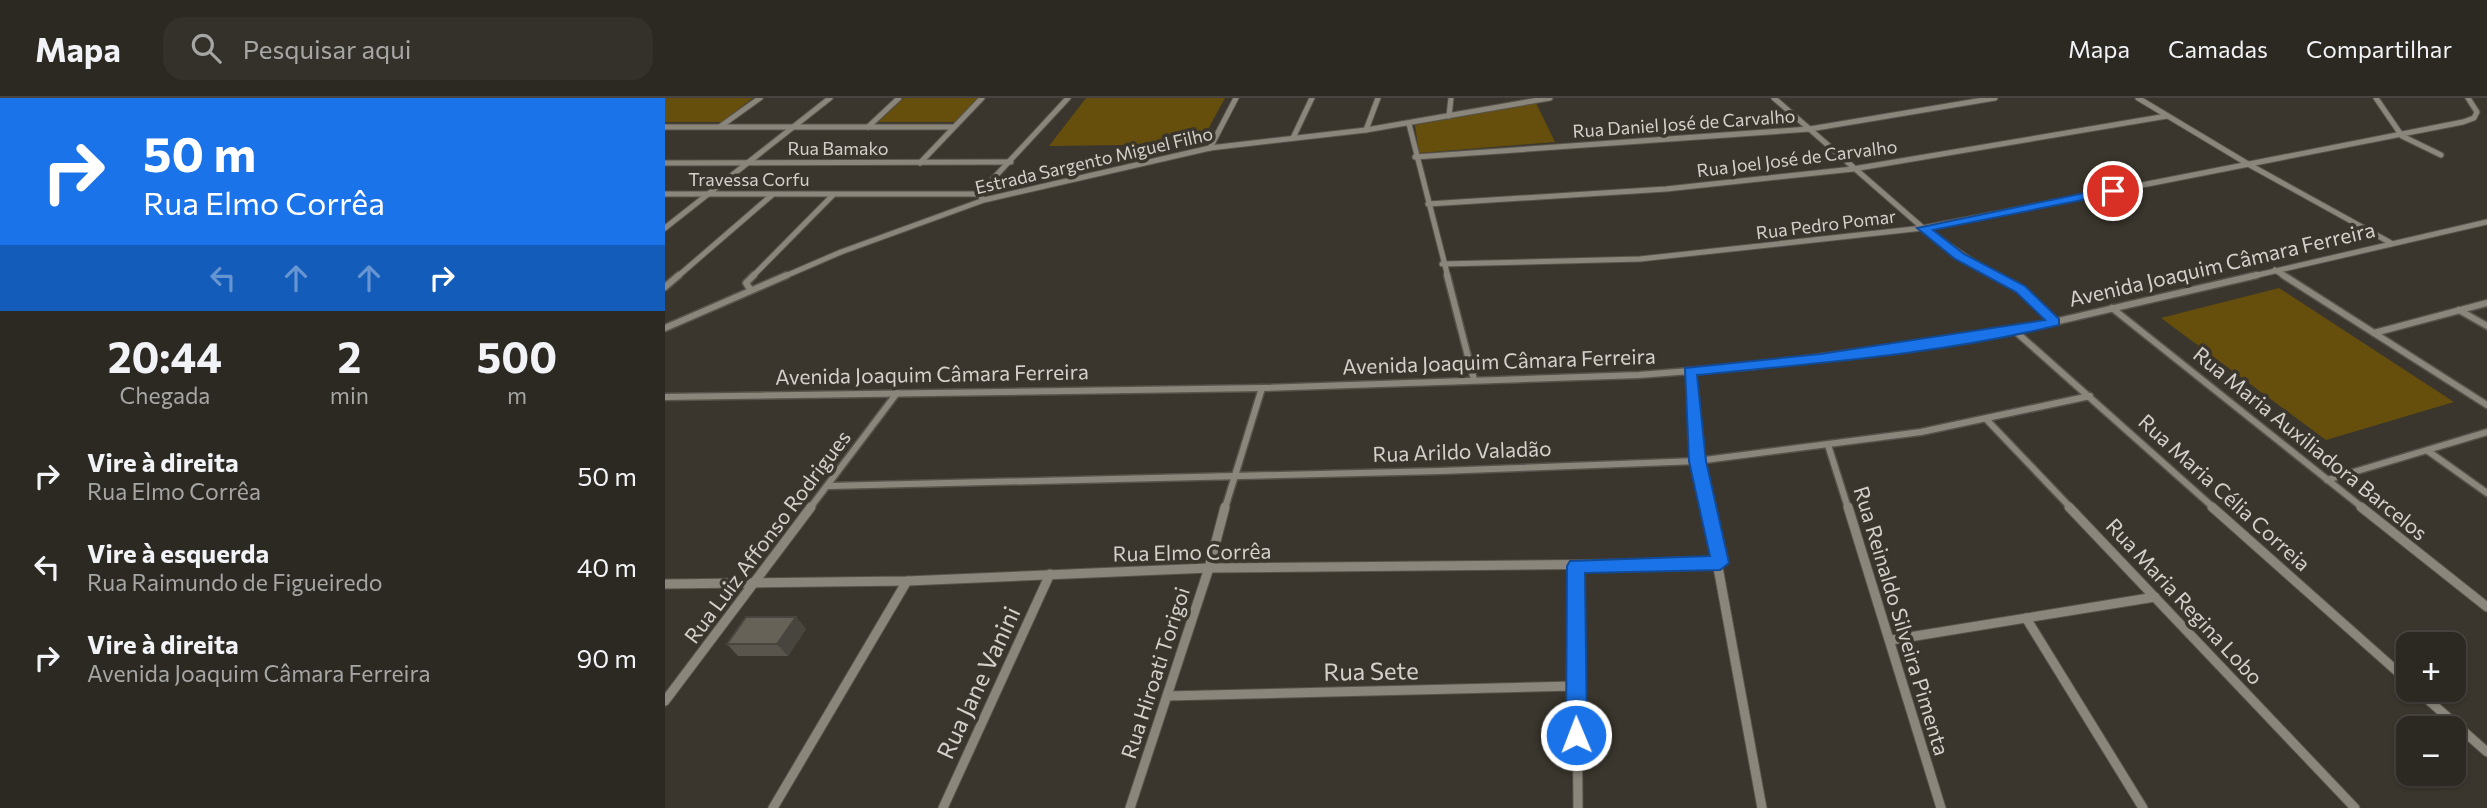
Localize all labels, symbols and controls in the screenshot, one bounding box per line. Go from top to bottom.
search box [163,17,653,80]
text: Mapa [35,28,121,69]
icon: search [187,29,225,67]
text: Pesquisar aqui [243,33,411,64]
text: Mapa [2068,34,2130,63]
text: Camadas [2168,34,2268,63]
text: Compartilhar [2306,34,2452,63]
street label: Rua Daniel José de Carvalho [1572,104,1796,142]
text: 50 m [143,122,256,182]
street label: Estrada Sargento Miguel Filho [973,122,1215,198]
icon: right [28,126,119,217]
street label: Rua Joel José de Carvalho [1695,135,1898,181]
street label: Rua Bamako [787,137,889,159]
pin [2083,161,2143,221]
street label: Travessa Corfu [688,168,810,190]
icon: arrive [2094,172,2132,210]
text: Rua Elmo Corrêa [143,182,385,222]
street label: Rua Pedro Pomar [1755,205,1897,244]
street label: Avenida Joaquim Câmara Ferreira [2066,216,2377,311]
icon: left [204,259,242,297]
icon: ahead [277,259,315,297]
icon: ahead [350,259,388,297]
icon: right [423,259,461,297]
text: 20:44 [108,330,222,382]
text: 2 [337,330,361,382]
text: 500 [477,330,557,382]
street label: Rua Maria Auxiliadora Barcelos [2189,341,2433,545]
street label: Avenida Joaquim Câmara Ferreira [1342,343,1656,378]
street label: Avenida Joaquim Câmara Ferreira [775,358,1089,389]
text: Chegada [120,381,210,409]
text: min [330,381,369,409]
text: m [507,381,527,409]
street label: Rua Maria Célia Correia [2134,408,2316,576]
street label: Rua Luiz Affonso Rodrigues [679,425,855,648]
street label: Rua Arildo Valadão [1372,435,1552,466]
text: Vire à direita [87,446,239,477]
icon: right [28,457,66,495]
text: 50 m [577,460,637,491]
text: Rua Elmo Corrêa [87,477,261,505]
street label: Rua Reinaldo Silveira Pimenta [1850,483,1955,758]
street label: Rua Maria Regina Lobo [2102,513,2269,689]
text: Vire à esquerda [87,537,269,568]
street label: Rua Elmo Corrêa [1112,538,1272,565]
icon: left [28,548,66,586]
text: 40 m [577,551,637,582]
text: Rua Raimundo de Figueiredo [87,568,383,596]
street label: Rua Hiroati Torigoi [1115,584,1194,761]
street label: Rua Jane Vanini [930,602,1026,763]
text: Vire à direita [87,628,239,659]
map controls [2396,632,2466,786]
button: + [2396,632,2466,702]
icon: right [28,639,66,677]
text: 90 m [577,642,637,673]
street label: Rua Sete [1323,655,1419,686]
text: Avenida Joaquim Câmara Ferreira [87,659,430,687]
position arrow [1539,698,1613,772]
button: − [2396,716,2466,786]

